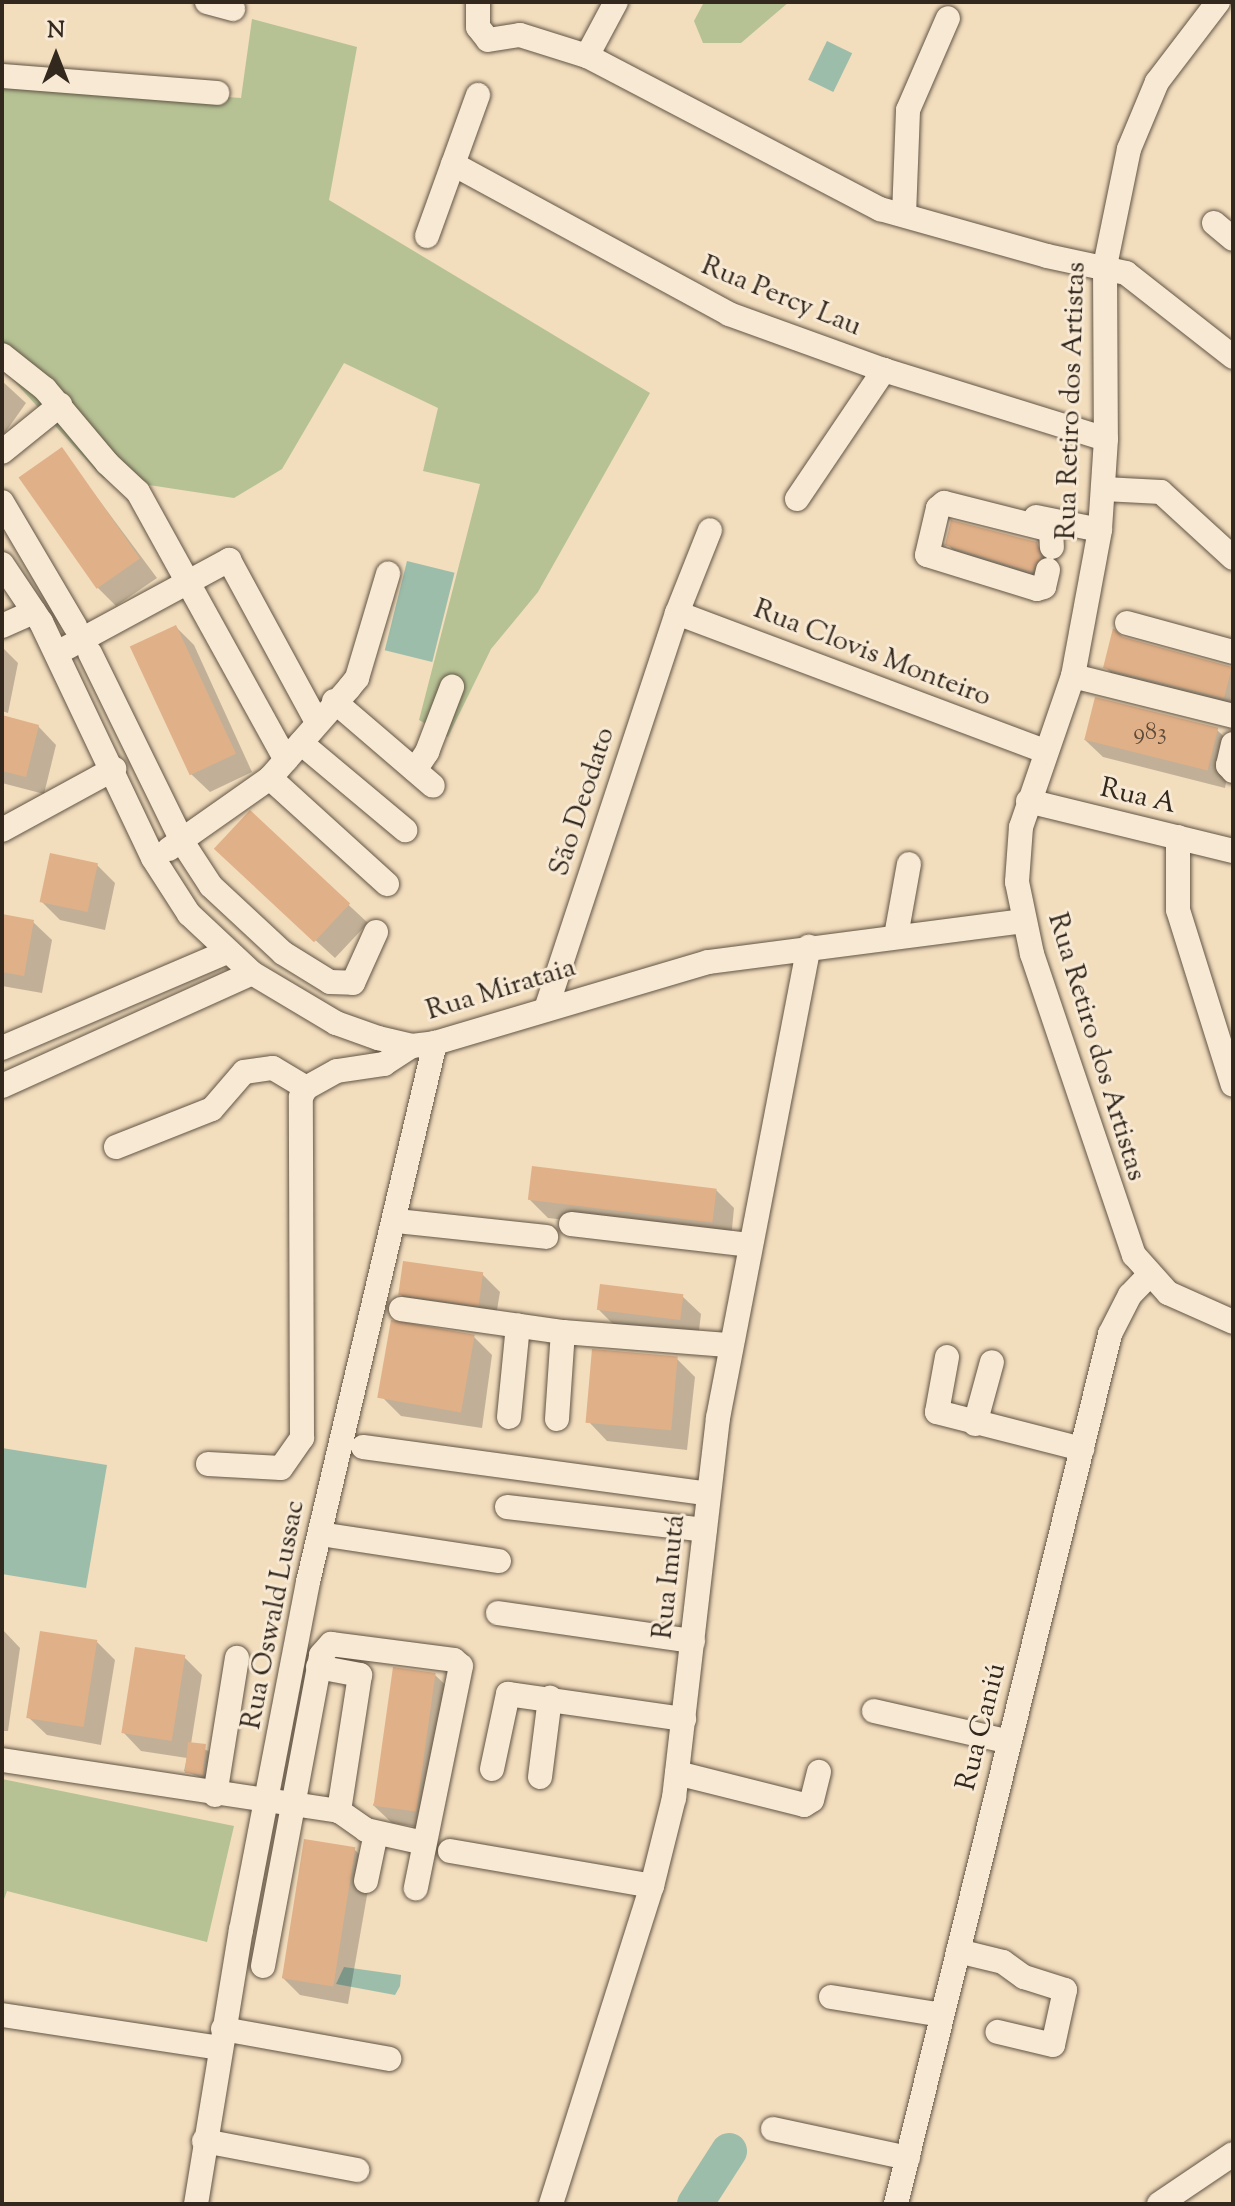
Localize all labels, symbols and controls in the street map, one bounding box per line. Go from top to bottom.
north arrow [16,16,96,96]
text: N [47,16,65,48]
street label: Rua Percy Lau [696,250,866,344]
street label: Rua Retiro dos Artistas [1050,261,1094,541]
street label: Rua Clovis Monteiro [749,593,995,715]
house number: 983 [1133,720,1167,748]
street label: São Deodato [543,723,623,881]
street label: Rua A [1097,772,1179,822]
street label: Rua Retiro dos Artistas [1039,909,1153,1185]
street label: Rua Mirataia [422,951,580,1029]
street label: Rua Oswald Lussac [235,1498,313,1732]
street label: Rua Imutá [647,1513,693,1641]
street label: Rua Caniú [950,1660,1014,1794]

